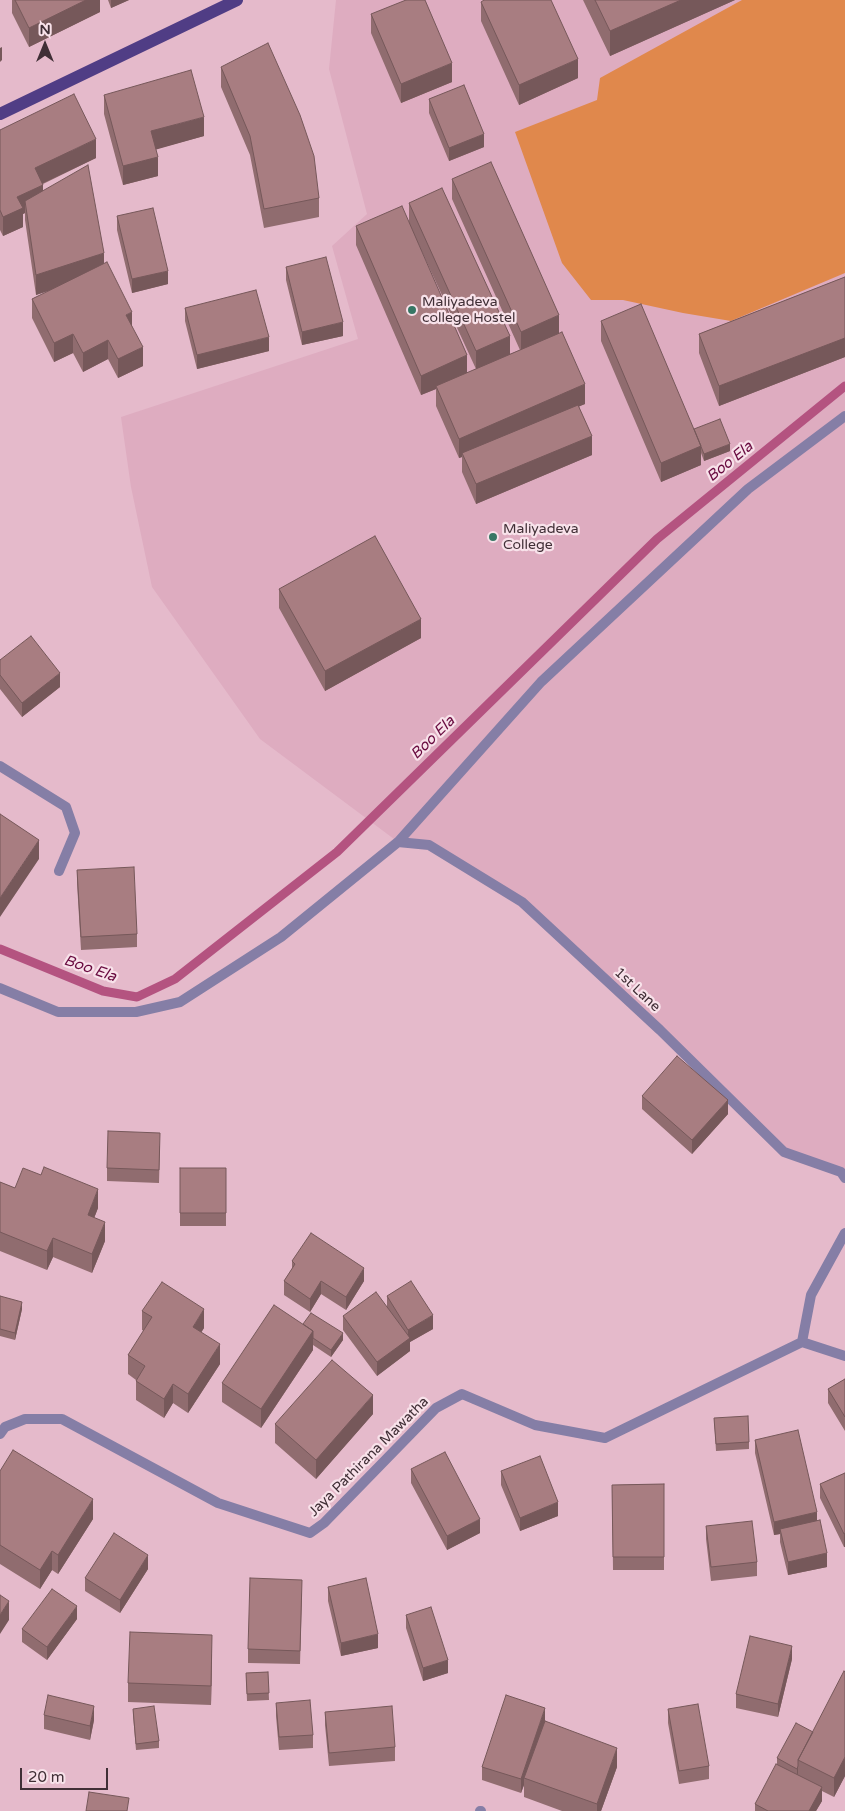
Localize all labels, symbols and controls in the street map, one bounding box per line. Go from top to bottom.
north arrow [20,20,70,70]
text: N [39,21,51,38]
place label: Maliyadeva college Hostel [422,294,515,326]
marker: Maliyadeva college Hostel [406,304,418,316]
water label: Boo Ela [703,438,757,486]
place label: Maliyadeva College [503,521,579,554]
marker: Maliyadeva College [487,531,499,543]
water label: Boo Ela [407,713,459,763]
water label: Boo Ela [61,952,119,986]
street label: 1st Lane [610,964,664,1016]
street label: Jaya Pathirana Mawatha [306,1394,432,1520]
scale bar [22,1758,110,1790]
text: 20 m [28,1768,65,1786]

